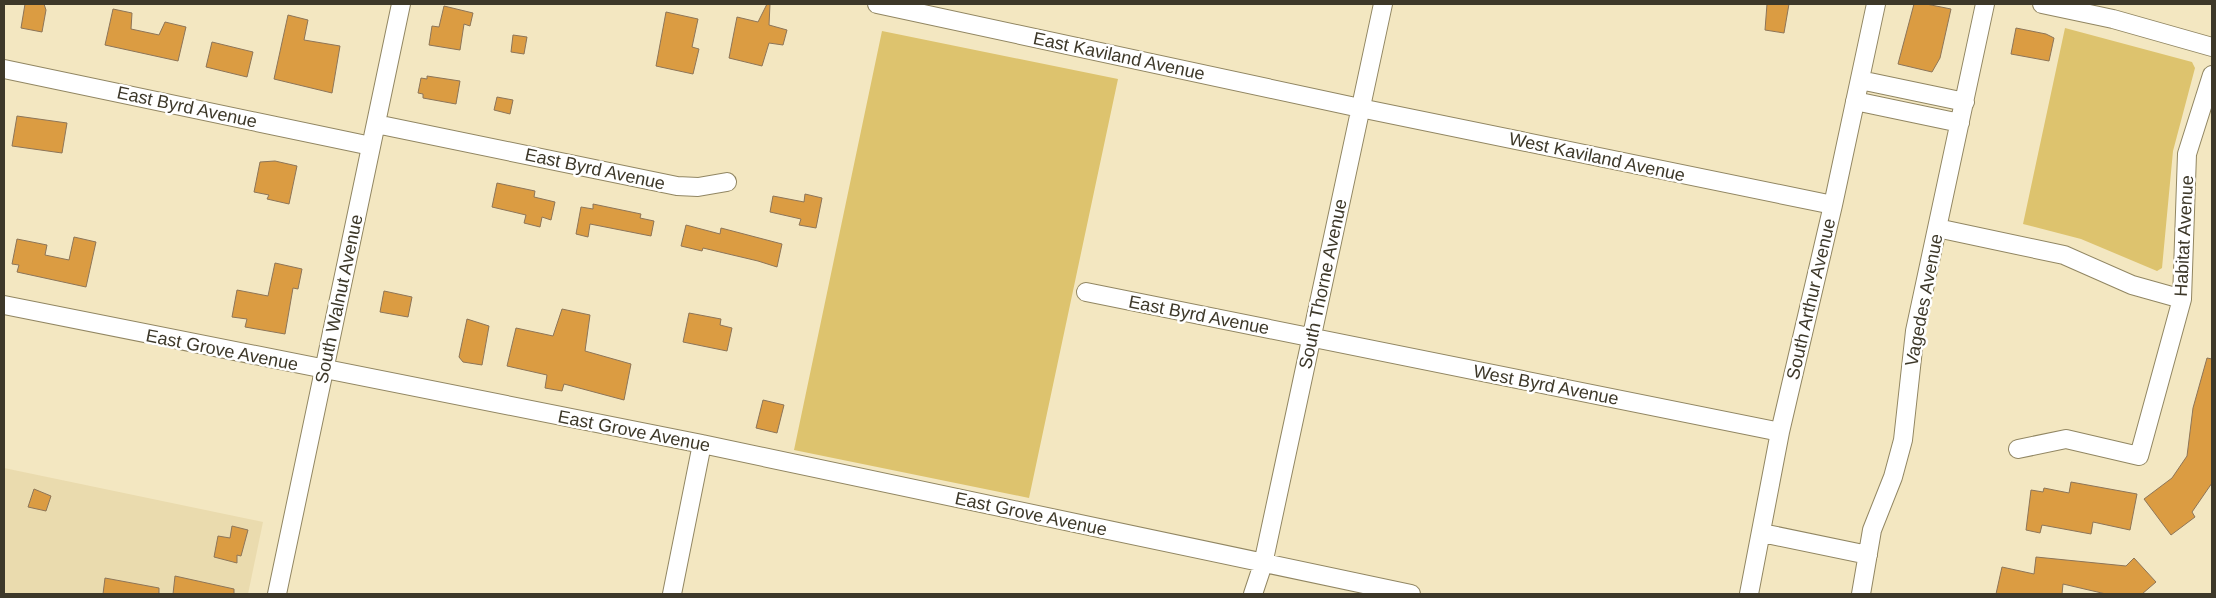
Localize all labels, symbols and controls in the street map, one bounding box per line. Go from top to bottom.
street label: East Kaviland Avenue [1031,28,1207,84]
street label: East Byrd Avenue [115,82,259,132]
street label: West Kaviland Avenue [1507,129,1687,185]
street label: East Byrd Avenue [523,144,667,194]
street label: Habitat Avenue [2171,175,2197,297]
street label: South Thorne Avenue [1295,197,1351,371]
street label: South Walnut Avenue [311,213,367,385]
street label: South Arthur Avenue [1783,216,1839,382]
street label: Vagedes Avenue [1901,232,1947,368]
street label: East Byrd Avenue [1127,292,1271,338]
street label: East Grove Avenue [144,325,300,375]
street label: West Byrd Avenue [1472,361,1620,409]
street label: East Grove Avenue [556,406,712,456]
street label: East Grove Avenue [953,488,1109,540]

